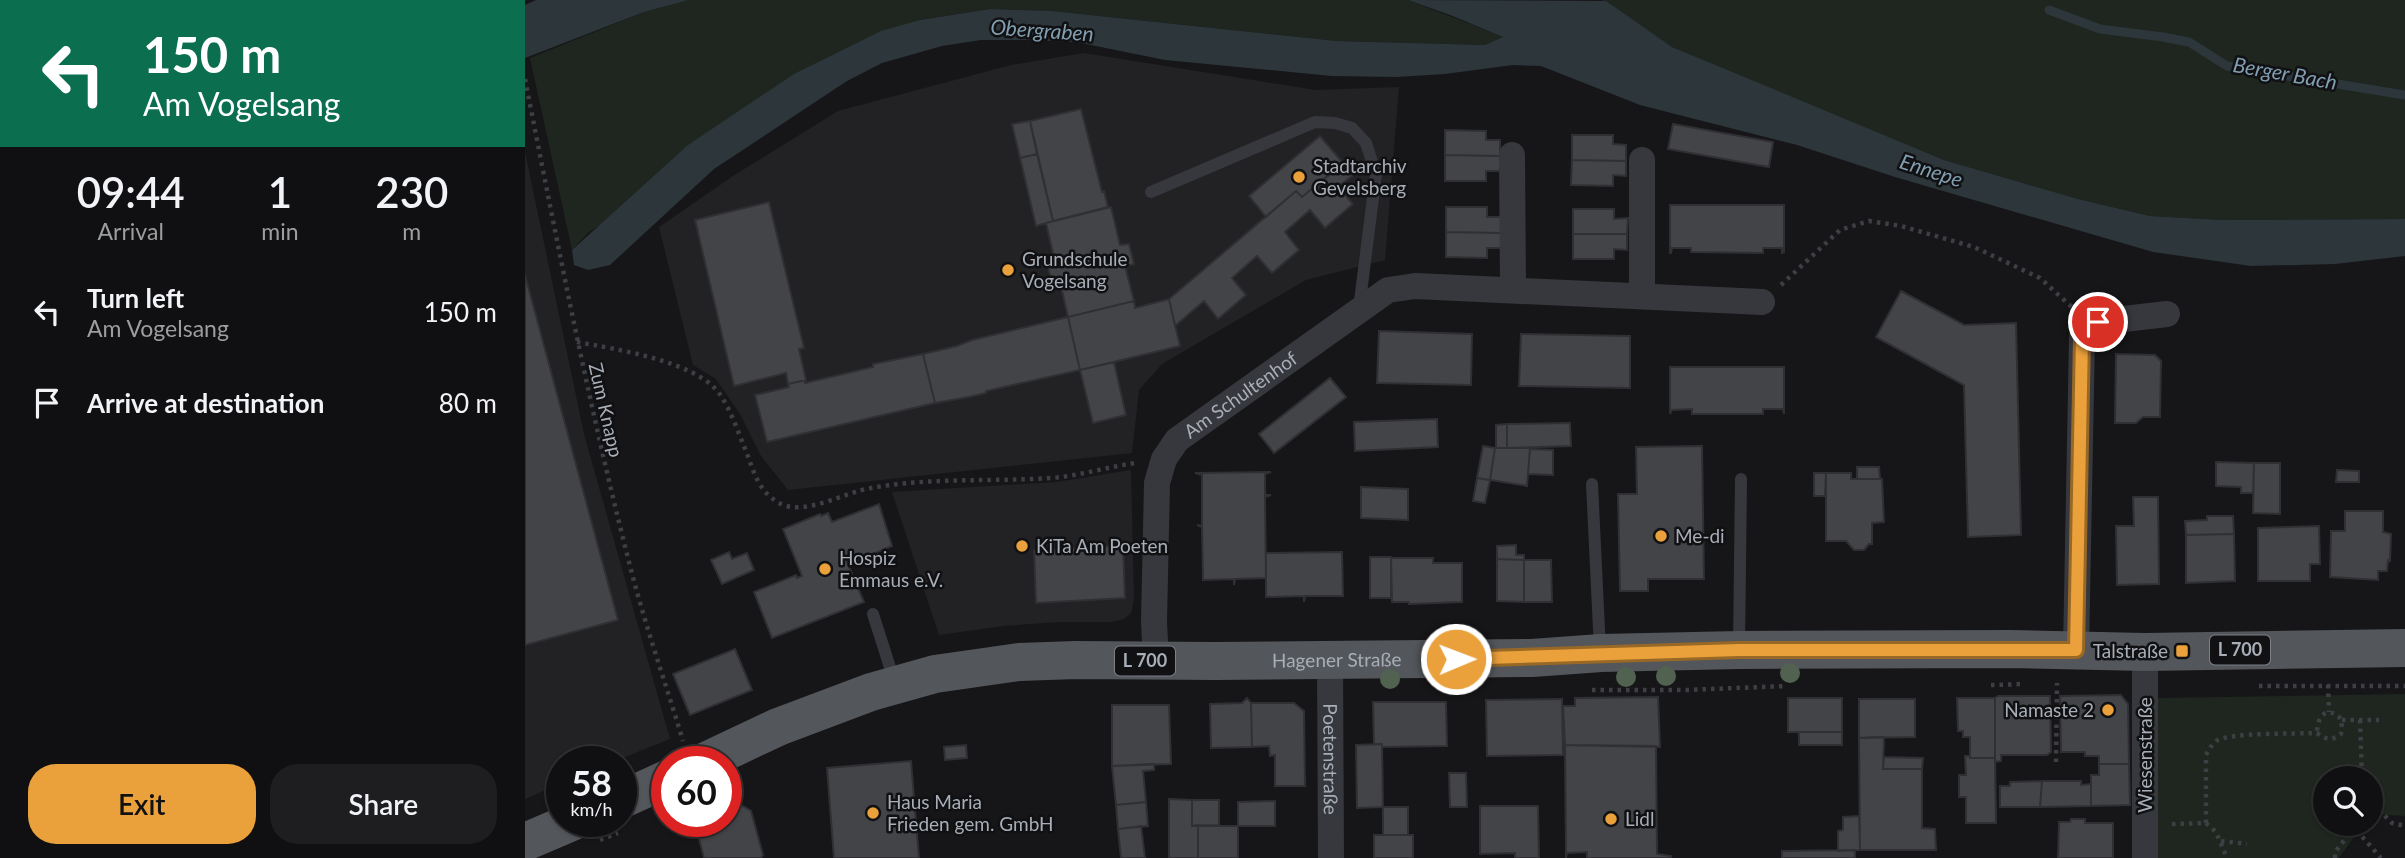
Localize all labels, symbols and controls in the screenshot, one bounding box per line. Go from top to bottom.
water label: Obergraben [990,13,1095,46]
text: 150 m [143,25,281,83]
icon: left [28,28,119,119]
water label: Berger Bach [2231,51,2339,94]
text: Am Vogelsang [143,84,340,123]
water label: Ennepe [1897,148,1966,191]
place label: Stadtarchiv Gevelsberg [1313,154,1407,199]
text: 09:44 [77,167,185,217]
text: 1 [268,167,292,217]
text: 230 [375,167,448,217]
marker: Stadtarchiv Gevelsberg [1291,169,1307,185]
text: Arrival [98,217,164,245]
text: min [261,217,299,245]
text: m [402,217,421,245]
place label: Grundschule Vogelsang [1022,247,1128,292]
marker: Grundschule Vogelsang [1000,262,1016,278]
text: Turn left [87,282,184,314]
pin [2068,292,2128,352]
icon: left [28,293,66,331]
text: 150 m [424,296,497,328]
icon: arrive [2079,303,2117,341]
text: Am Vogelsang [87,314,229,342]
street label: Am Schultenhof [1179,346,1302,443]
street label: Zum Knapp [584,361,628,459]
icon: arrive [28,384,66,422]
text: Arrive at destination [87,387,324,419]
text: 80 m [439,387,497,419]
place label: Me-di [1675,524,1725,547]
marker: Me-di [1653,528,1669,544]
place label: KiTa Am Poeten [1036,534,1168,557]
marker: KiTa Am Poeten [1014,538,1030,554]
place label: Hospiz Emmaus e.V. [839,546,943,591]
marker: Hospiz Emmaus e.V. [817,561,833,577]
position arrow [1419,622,1493,696]
road number: L 700 [2210,636,2270,664]
place label: Talstraße [2093,639,2168,662]
marker: Talstraße [2174,643,2190,659]
road number: L 700 [1115,646,1175,676]
street label: Hagener Straße [1272,647,1401,671]
street label: Wiesenstraße [2133,697,2156,813]
place label: Namaste 2 [2004,698,2094,721]
marker: Namaste 2 [2100,702,2116,718]
street label: Poetenstraße [1319,703,1343,815]
speed limit sign: 60 [651,746,742,837]
text: 58 [571,761,612,803]
button: Exit [28,764,256,844]
button: Share [270,764,497,844]
map controls [2313,766,2383,836]
button: search [2313,766,2383,836]
place label: Haus Maria Frieden gem. GmbH [887,790,1054,835]
text: km/h [570,798,613,820]
marker: Haus Maria Frieden gem. GmbH [865,805,881,821]
place label: Lidl [1625,807,1654,830]
marker: Lidl [1603,811,1619,827]

